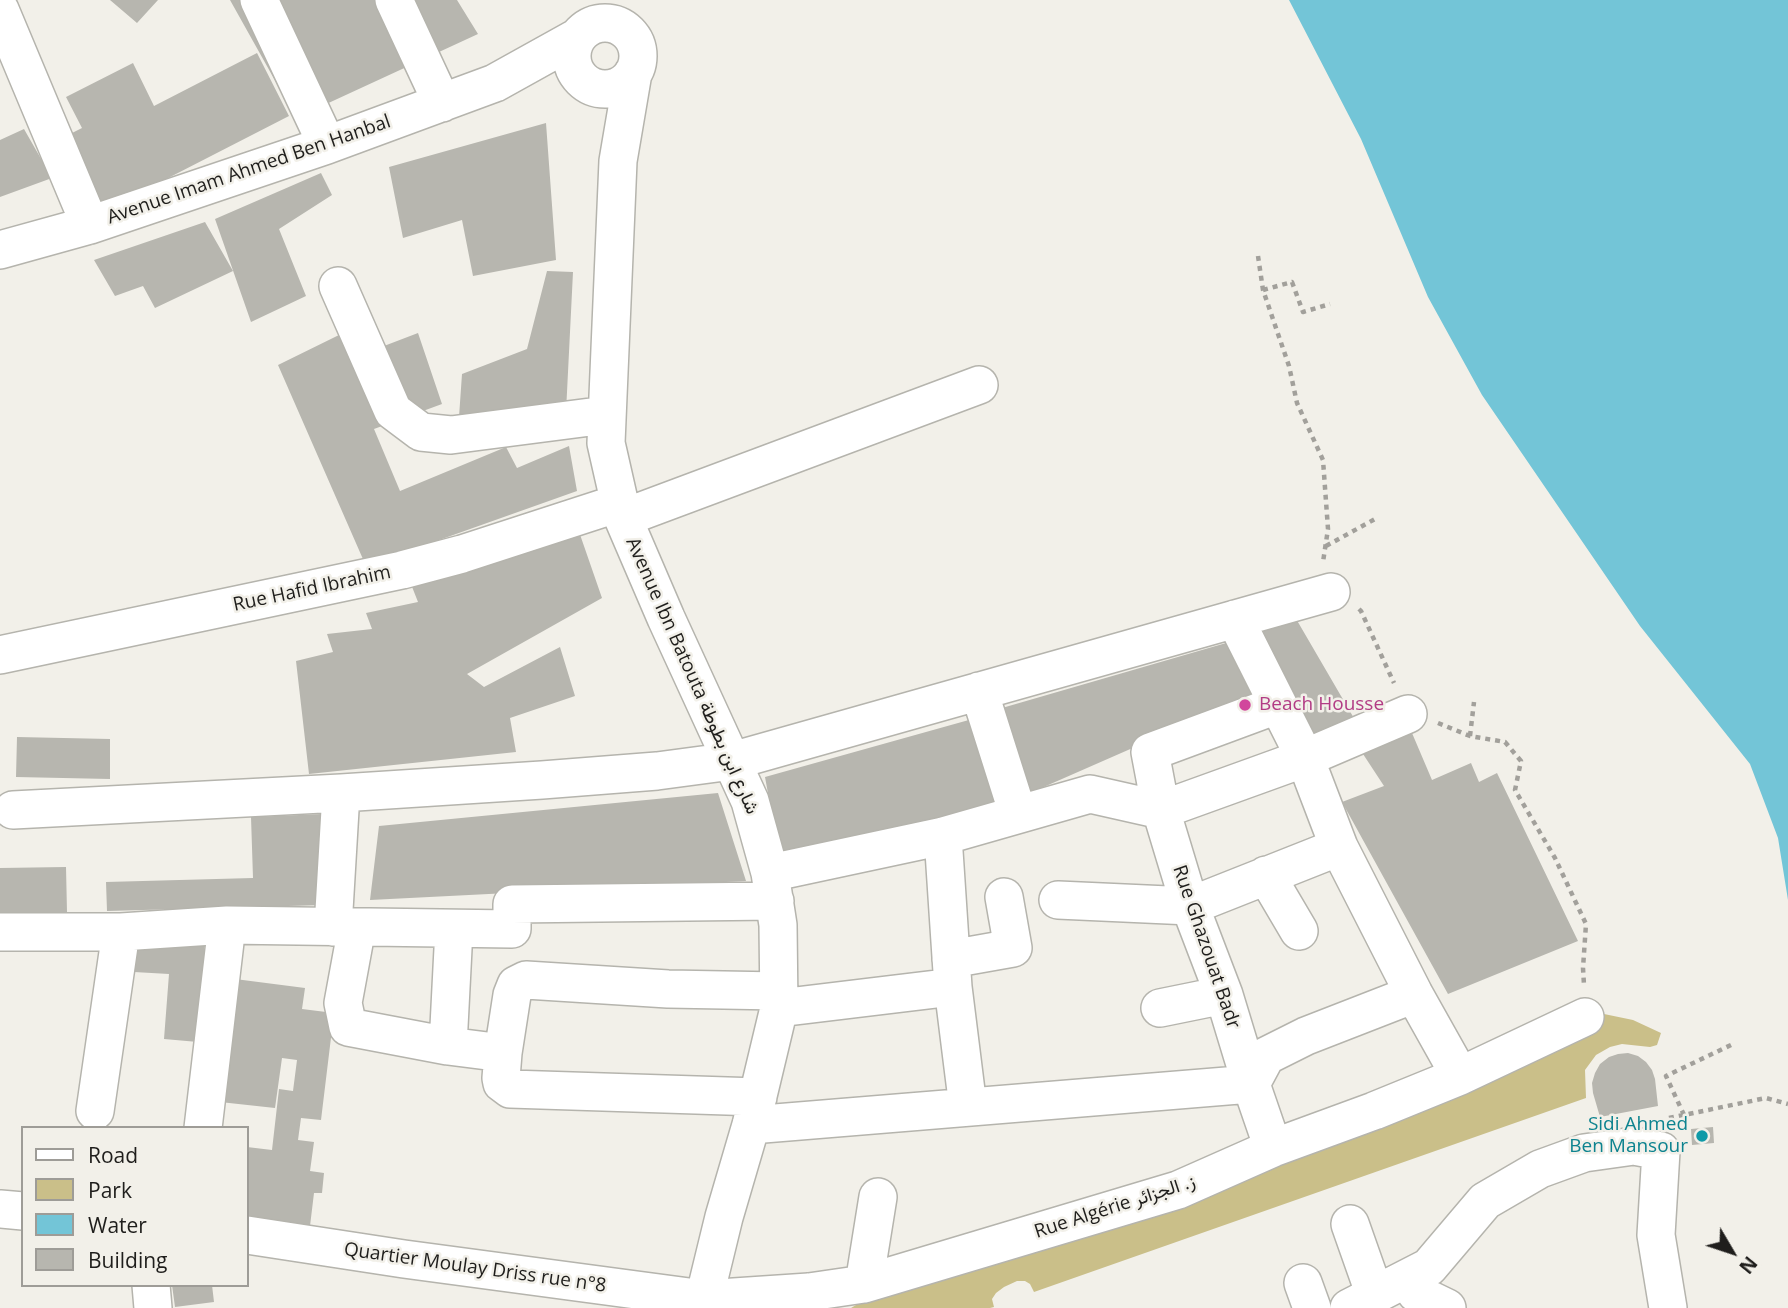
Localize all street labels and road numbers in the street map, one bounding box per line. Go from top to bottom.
street label: Avenue Imam Ahmed Ben Hanbal [104,111,394,229]
street label: Avenue Ibn Batouta شارع ابن بطوطة [620,534,764,818]
street label: Rue Hafid Ibrahim [231,561,393,617]
street label: Rue Ghazouat Badr [1167,862,1245,1032]
street label: Rue Algérie ز. الجزائر [1032,1170,1198,1244]
street label: Quartier Moulay Driss rue n°8 [342,1238,608,1298]

